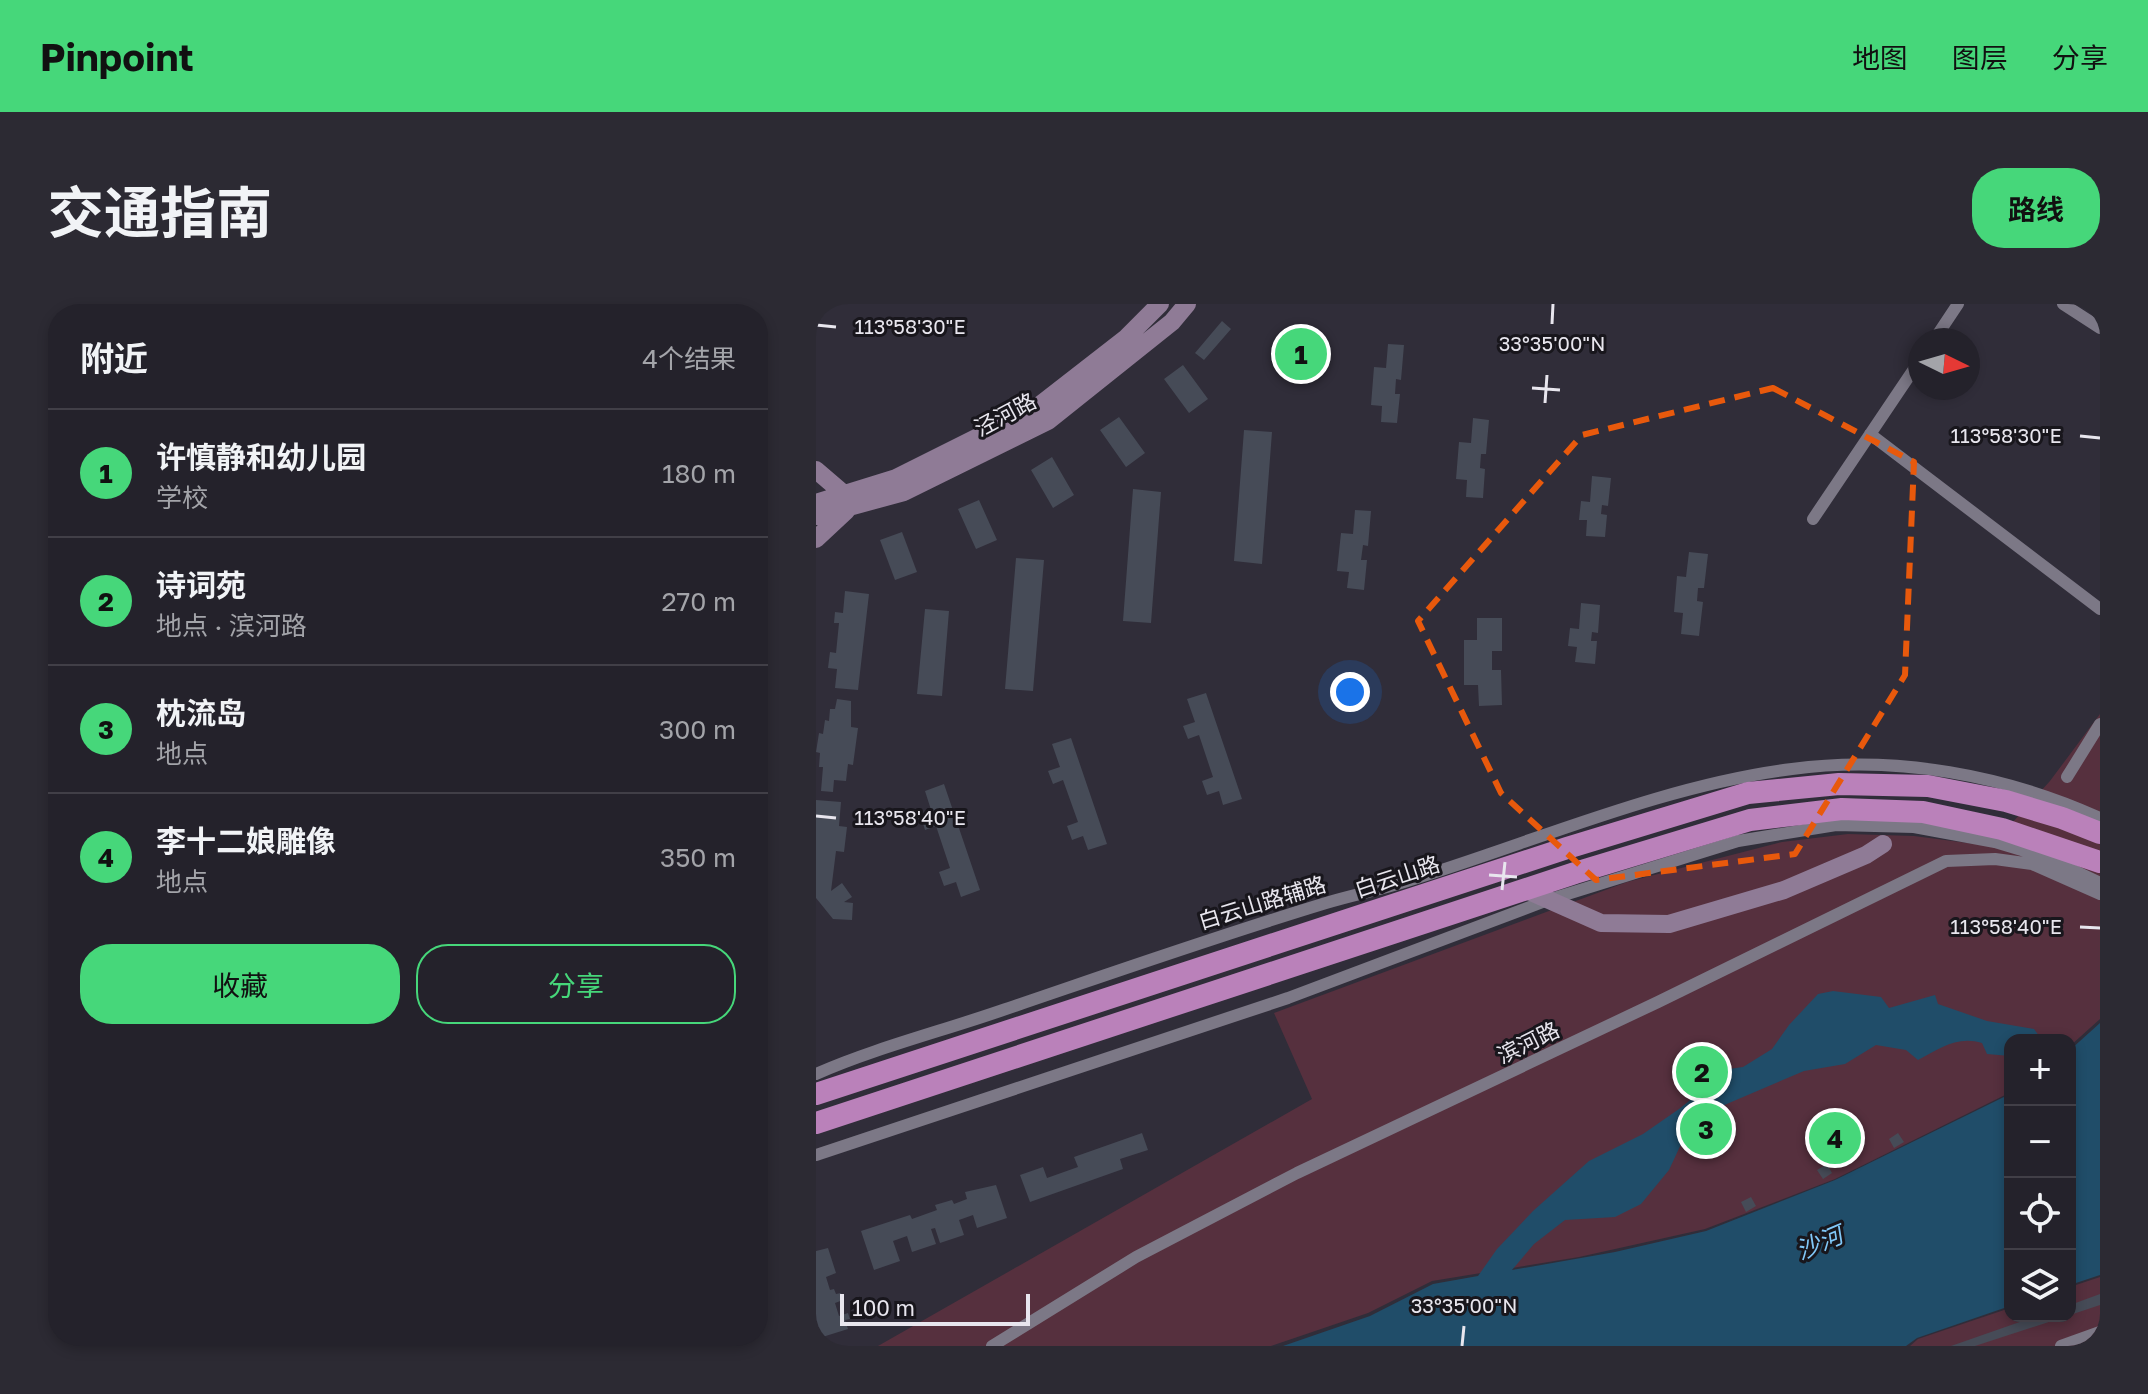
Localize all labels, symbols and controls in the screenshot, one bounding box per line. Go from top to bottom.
text: Pinpoint [40,34,194,79]
text: 地图 [1852,41,1908,74]
text: 图层 [1952,41,2008,74]
text: 分享 [2052,41,2108,74]
button: 路线 [1972,168,2100,248]
text: 交通指南 [48,178,272,245]
text: 113°58'30"E [854,314,966,338]
pin: 1 [1275,324,1327,384]
north arrow [1908,328,1980,400]
text: 33°35'00"N [1499,331,1605,355]
text: 附近 [80,338,148,378]
text: 4个结果 [642,343,736,374]
street label: 泾河路 [970,387,1040,441]
text: 113°58'30"E [1950,423,2062,447]
text: 许慎静和幼儿园 [156,439,366,475]
text: 1 [99,458,113,489]
text: 180 m [662,458,736,489]
text: 学校 [156,482,208,513]
text: 诗词苑 [156,567,246,603]
text: 2 [98,586,114,617]
text: 270 m [662,586,736,617]
text: 地点 · 滨河路 [156,610,307,641]
your location [1330,672,1370,712]
text: 枕流岛 [156,695,246,731]
text: 3 [98,714,114,745]
text: 300 m [659,714,736,745]
text: 地点 [156,738,208,769]
text: 113°58'40"E [854,805,966,829]
text: 李十二娘雕像 [156,823,336,859]
text: 4 [98,842,114,873]
text: 350 m [660,842,736,873]
street label: 白云山路 [1351,850,1443,902]
text: 地点 [156,866,208,897]
street label: 白云山路辅路 [1195,870,1329,934]
text: 113°58'40"E [1950,914,2062,938]
button: 收藏 [80,944,400,1024]
button: 分享 [416,944,736,1024]
street label: 滨河路 [1492,1015,1564,1069]
map controls [2004,1034,2076,1322]
button: + [2004,1034,2076,1106]
pin: 2 [1676,1042,1728,1102]
pin: 3 [1680,1099,1732,1159]
button: − [2004,1106,2076,1178]
pin: 4 [1809,1108,1861,1168]
button: locate [2004,1178,2076,1250]
water label: 沙河 [1791,1218,1850,1265]
button: layers [2004,1250,2076,1322]
scale bar [840,1290,1030,1326]
text: 33°35'00"N [1411,1293,1517,1317]
text: 100 m [852,1294,915,1321]

